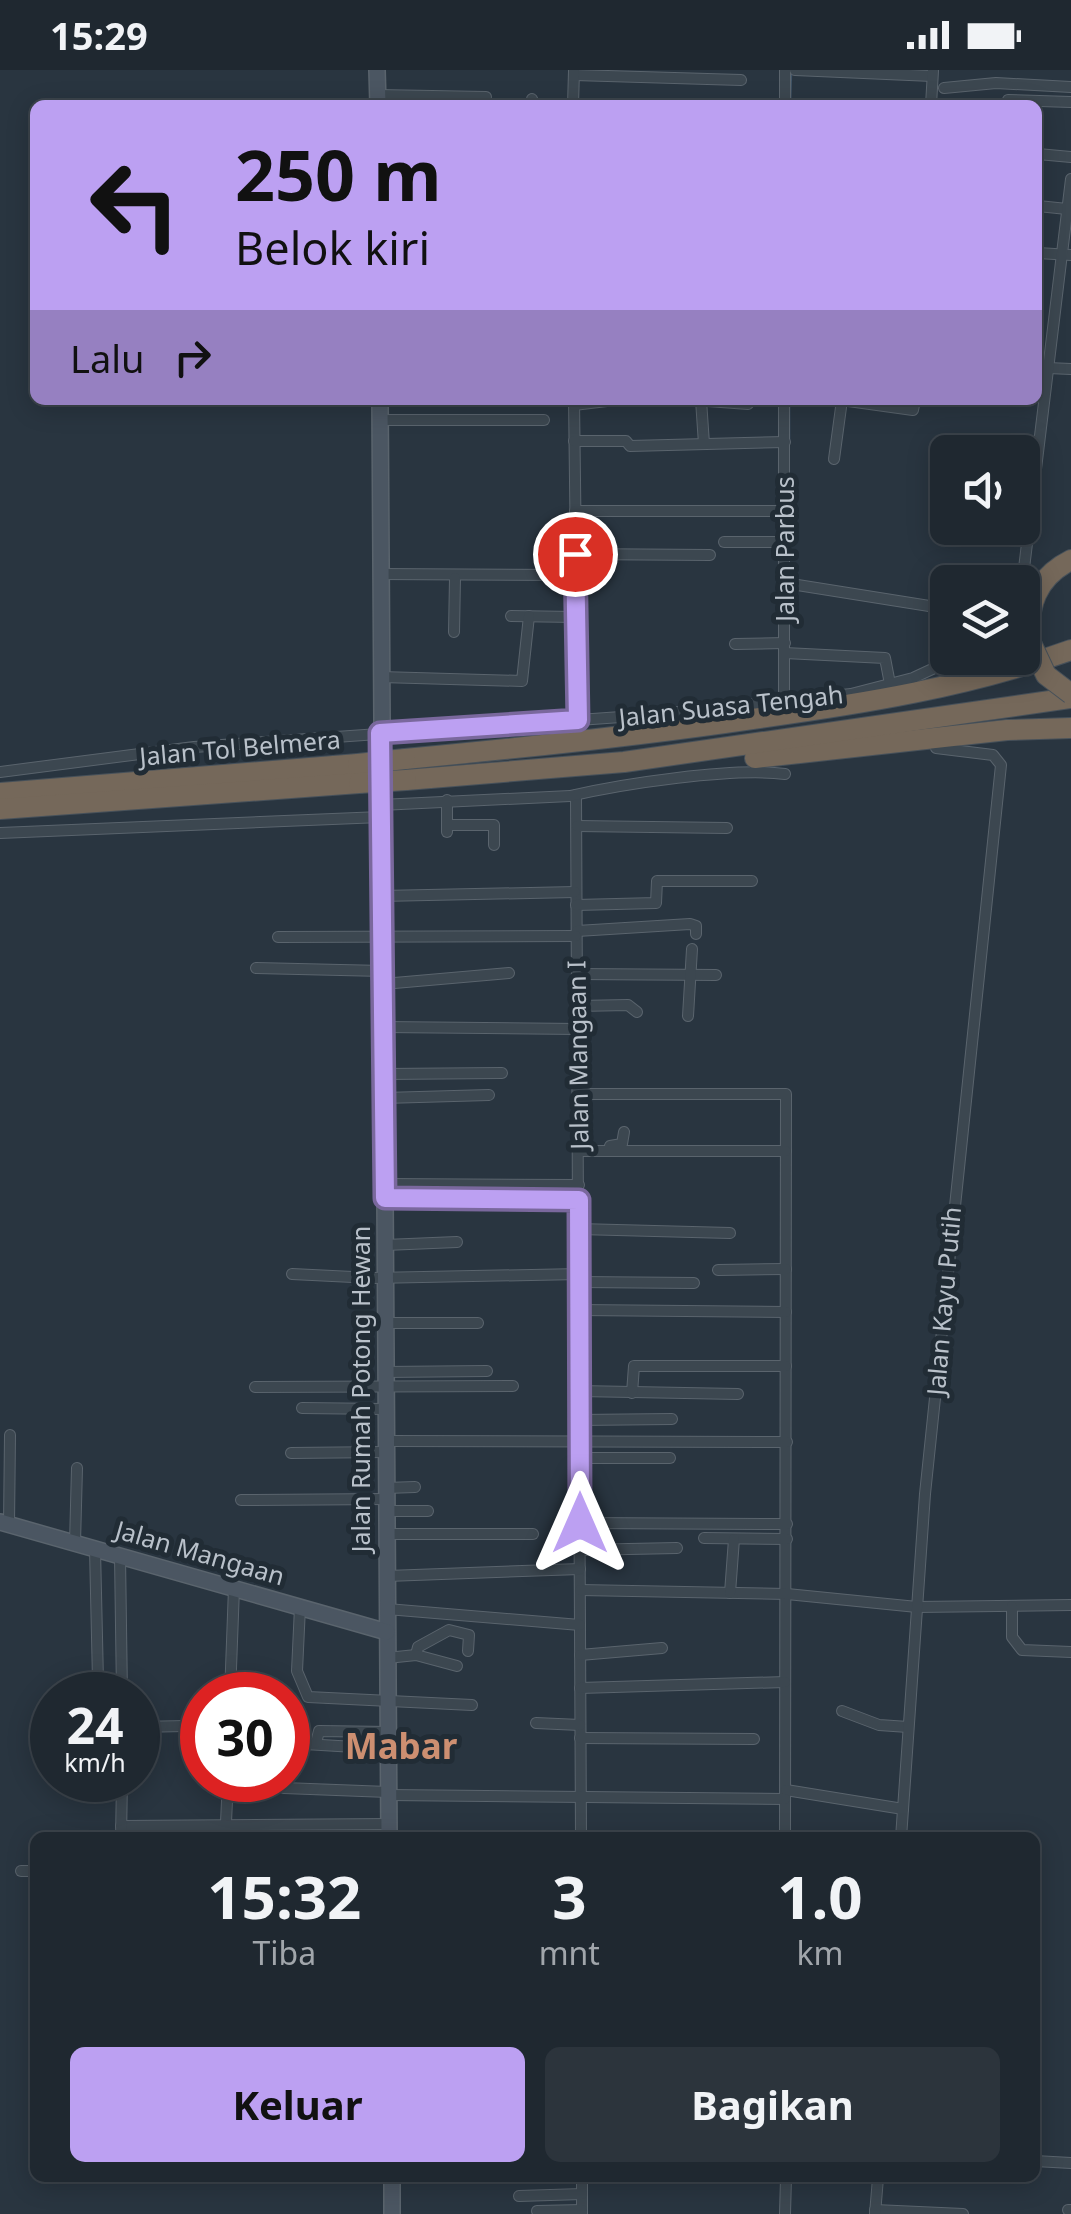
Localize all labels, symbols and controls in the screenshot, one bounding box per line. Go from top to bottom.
text: 15:29 [50,9,148,61]
text: 250 m [235,126,442,222]
icon: left [70,140,200,270]
text: Belok kiri [235,217,430,278]
icon: right [165,330,220,385]
text: Lalu [70,332,145,384]
map controls [930,435,1040,675]
button: sound [930,435,1040,545]
street label: Jalan Parbus [767,476,801,624]
pin [533,512,618,597]
icon: arrive [548,527,603,582]
button: layers [930,565,1040,675]
street label: Jalan Suasa Tengah [615,676,845,734]
street label: Jalan Tol Belmera [136,721,342,773]
street label: Jalan Mangaan I [558,960,596,1152]
street label: Jalan Kayu Putih [918,1205,968,1399]
street label: Jalan Rumah Potong Hewan [343,1226,377,1554]
position arrow [528,1471,632,1575]
street label: Jalan Mangaan [110,1511,289,1592]
speed limit sign: 30 [180,1672,310,1802]
text: 24 [66,1691,124,1759]
district label: Mabar [345,1722,458,1769]
text: km/h [64,1745,126,1779]
text: 15:32 [207,1855,361,1937]
text: 3 [552,1855,586,1937]
text: 1.0 [777,1855,863,1937]
text: Tiba [252,1931,316,1974]
text: mnt [539,1931,600,1974]
text: km [796,1931,843,1974]
button: Keluar [70,2047,525,2162]
button: Bagikan [545,2047,1000,2162]

